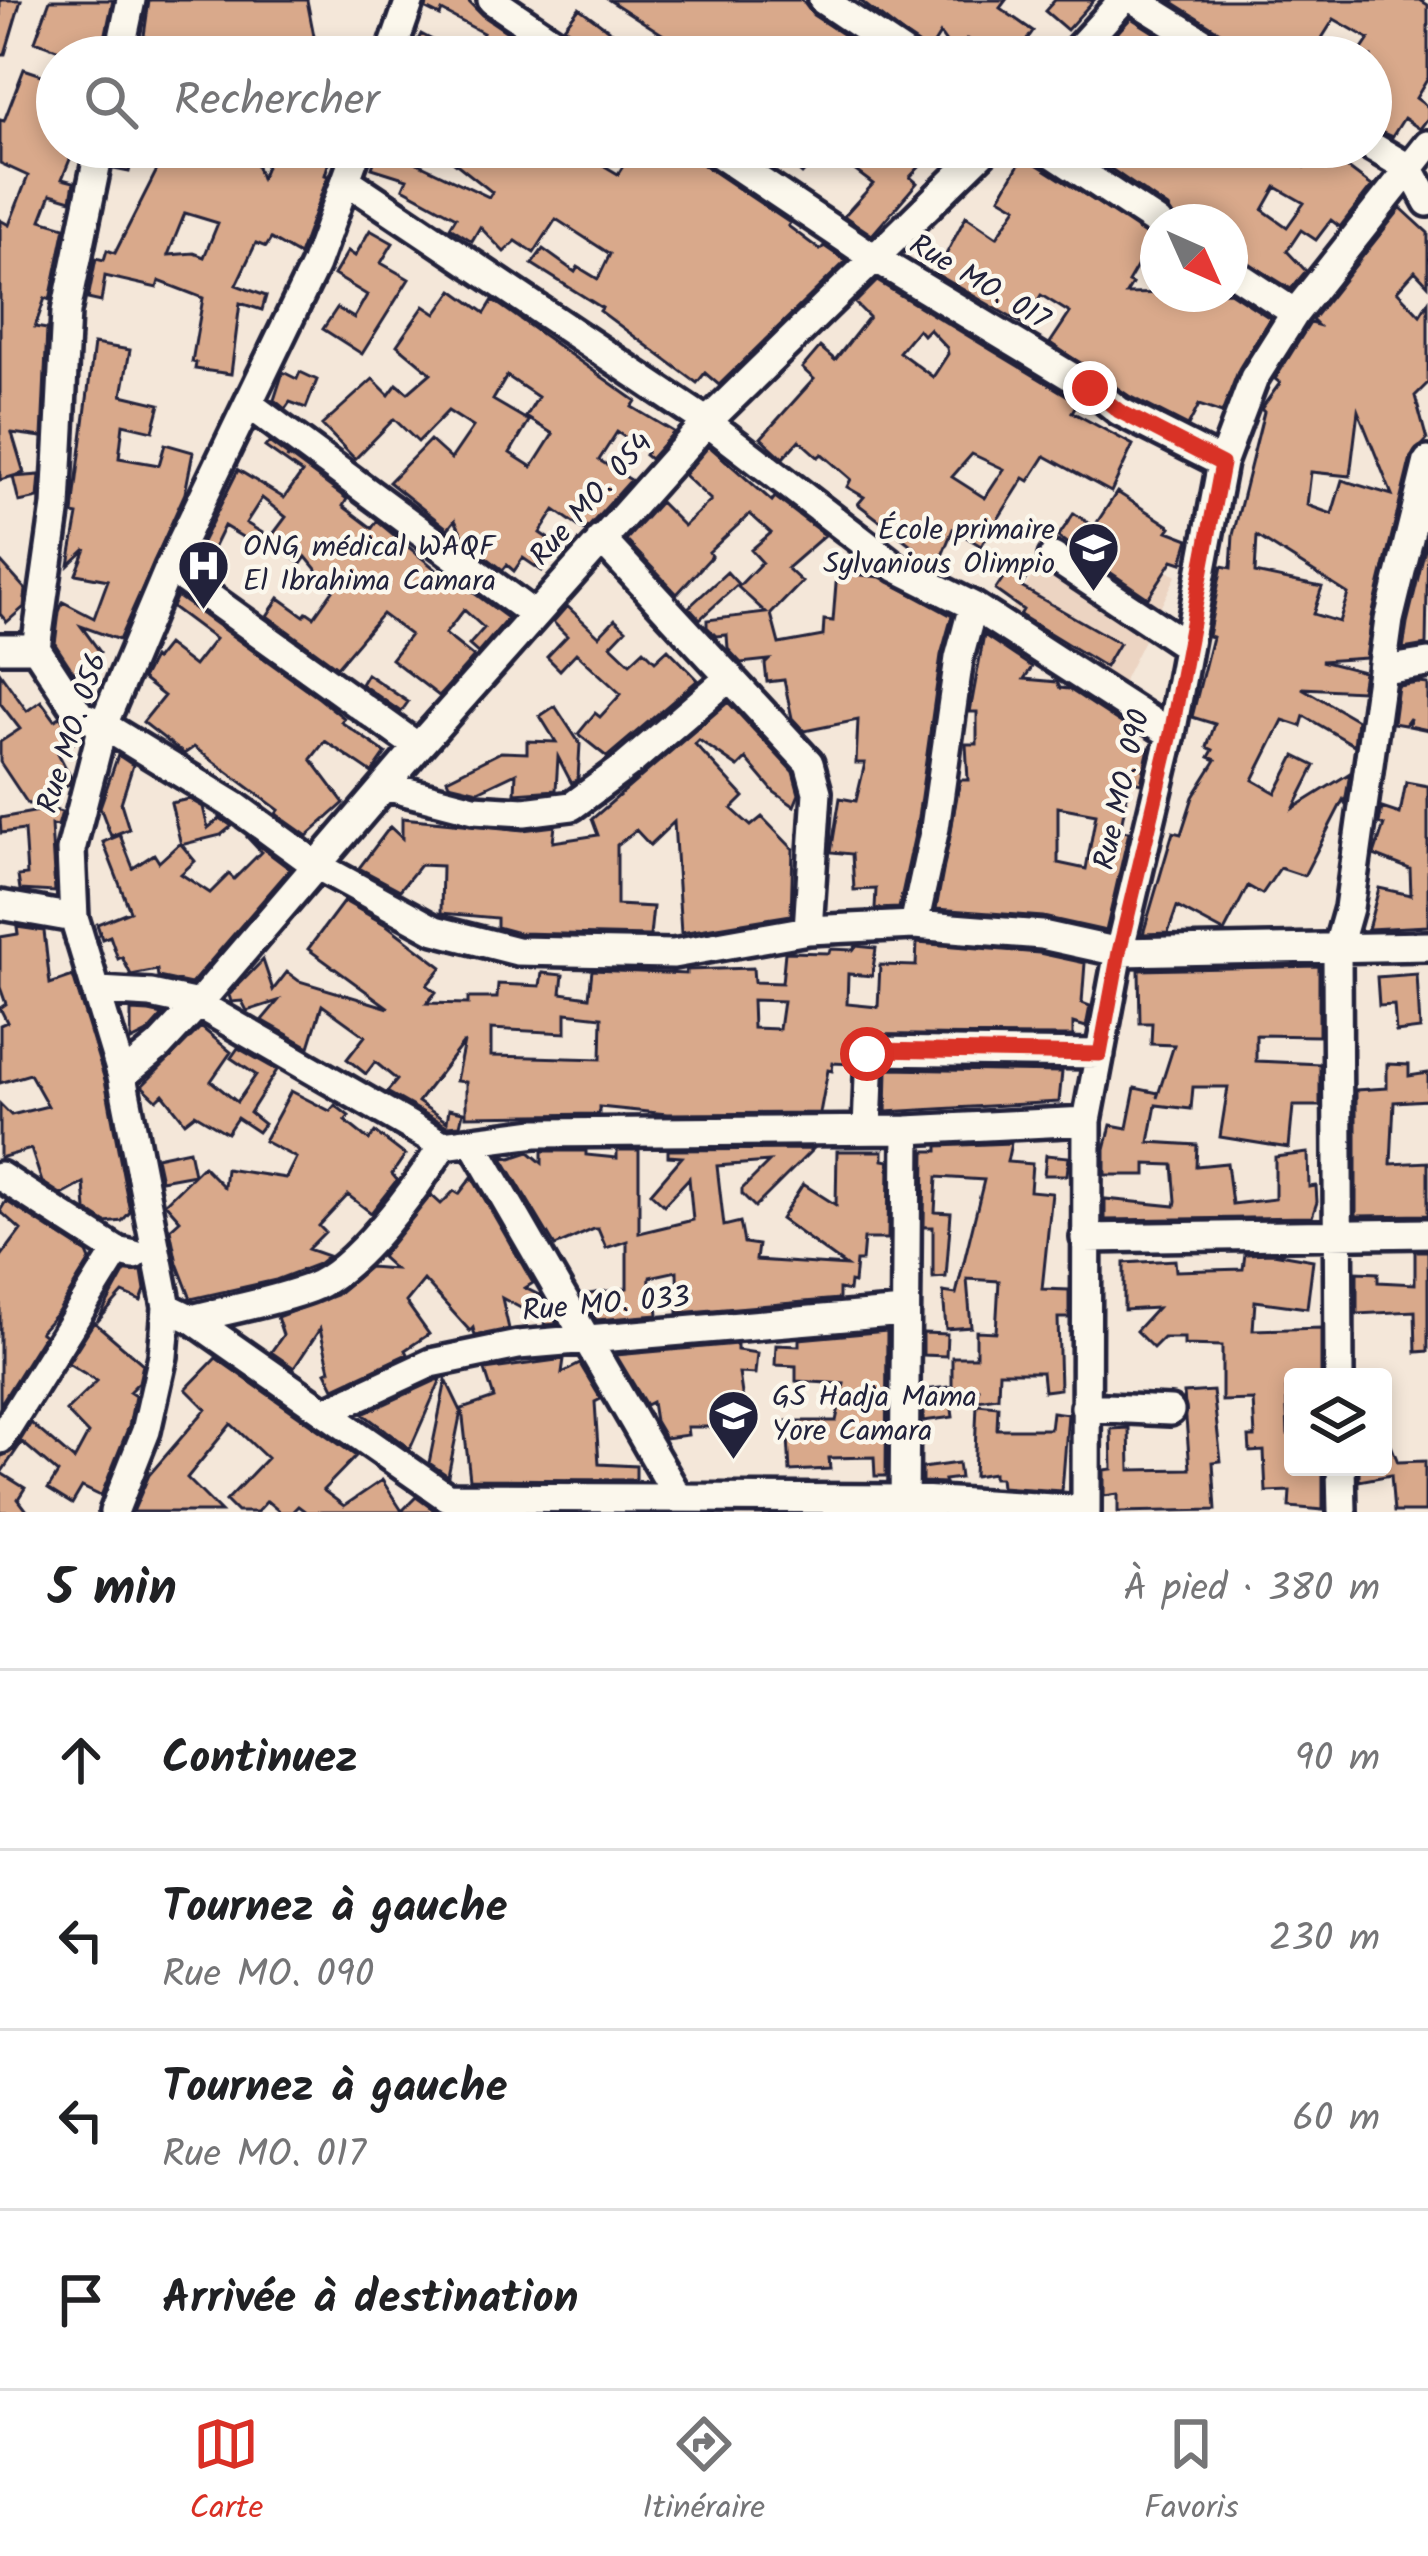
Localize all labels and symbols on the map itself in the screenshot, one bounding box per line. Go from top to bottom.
north arrow [1140,204,1248,312]
street label: Rue MO. 017 [899,222,1060,345]
route end [1063,361,1117,415]
street label: Rue MO. 054 [519,422,665,578]
place label: École primaire Sylvanious Olimpio [823,507,1055,589]
school or university icon: École primaire Sylvanious Olimpio [1066,520,1122,594]
place label: ONG médical WAQF El Ibrahima Camara [243,524,497,606]
hospital icon: ONG médical WAQF El Ibrahima Camara [176,537,232,611]
street label: Rue MO. 056 [24,646,122,820]
street label: Rue MO. 090 [1081,705,1165,875]
route start [840,1027,894,1081]
street label: Rue MO. 033 [520,1274,692,1336]
place label: GS Hadja Mama Yore Camara [772,1374,977,1456]
school or university icon: GS Hadja Mama Yore Camara [705,1387,761,1461]

